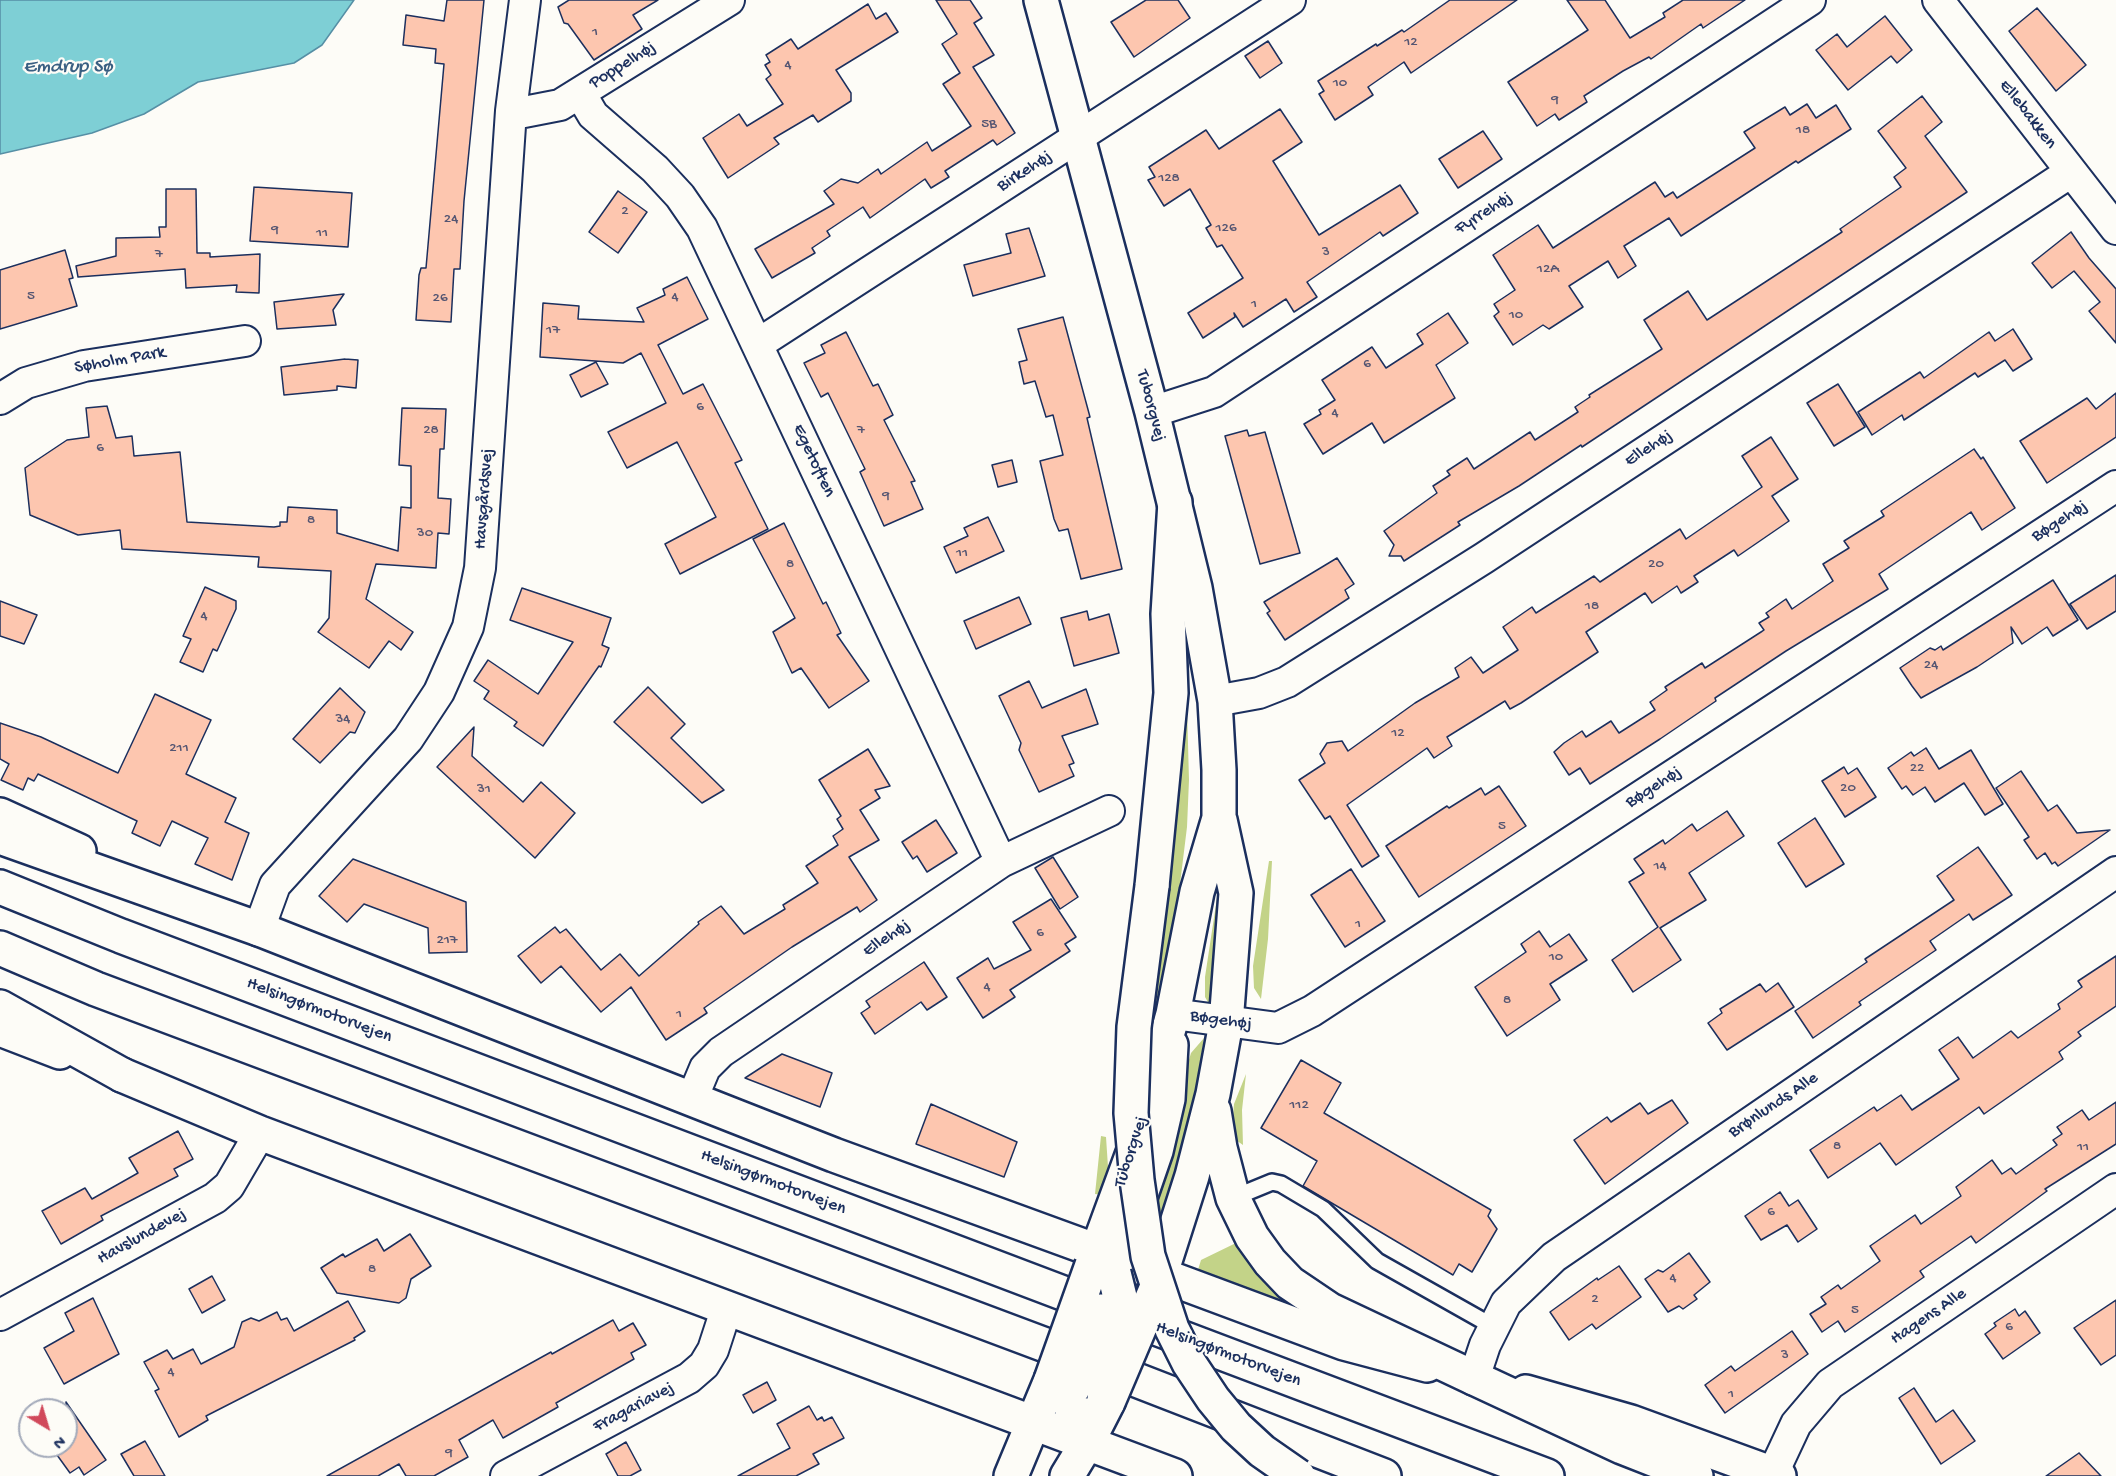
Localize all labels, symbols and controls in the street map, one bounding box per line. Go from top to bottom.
house number: 1 [592,24,598,42]
house number: 12 [1404,34,1418,52]
street label: Poppelhøj [586,37,660,95]
water label: Emdrup Sø [23,56,113,80]
house number: 4 [784,57,792,75]
house number: 10 [1333,75,1347,93]
street label: Ellebakken [1993,76,2061,154]
house number: 9 [1551,92,1559,110]
house number: 5B [981,116,997,134]
house number: 18 [1796,122,1810,140]
street label: Birkehøj [994,146,1056,198]
house number: 128 [1158,170,1180,188]
street label: Fyrrehøj [1451,187,1517,241]
house number: 2 [621,203,629,221]
house number: 24 [444,211,458,229]
house number: 126 [1215,220,1237,238]
house number: 9 [271,222,279,240]
house number: 11 [316,225,328,243]
house number: 3 [1322,244,1330,262]
house number: 7 [155,246,163,264]
house number: 12A [1537,261,1559,279]
house number: 5 [27,288,35,306]
house number: 4 [671,289,679,307]
house number: 26 [433,290,447,308]
house number: 1 [1251,296,1257,314]
house number: 10 [1509,307,1523,325]
house number: 17 [546,322,560,340]
street label: Søholm Park [73,342,167,380]
house number: 6 [1363,356,1371,374]
street label: Tuborgvej [1130,368,1170,444]
house number: 6 [696,399,704,417]
house number: 4 [1331,405,1339,423]
street label: Egetoften [787,421,839,501]
house number: 28 [423,422,439,440]
house number: 7 [857,422,865,440]
street label: Ellehøj [1621,426,1677,472]
house number: 6 [96,440,104,458]
street label: Havsgårdsvej [471,448,499,550]
house number: 9 [882,488,890,506]
street label: Bøgehøj [2028,496,2092,548]
house number: 8 [307,512,315,530]
house number: 30 [417,525,433,543]
house number: 11 [956,545,968,563]
house number: 8 [786,556,794,574]
house number: 20 [1648,556,1664,574]
house number: 18 [1585,598,1599,616]
house number: 4 [200,608,208,626]
house number: 24 [1924,657,1938,675]
house number: 34 [336,711,350,729]
house number: 12 [1391,725,1405,743]
house number: 211 [169,740,189,758]
house number: 22 [1910,760,1924,778]
street label: Bøgehøj [1622,762,1686,814]
house number: 20 [1840,780,1856,798]
house number: 31 [477,781,491,799]
house number: 5 [1498,818,1506,836]
house number: 14 [1653,858,1667,876]
street label: Ellehøj [859,915,915,963]
house number: 1 [1355,916,1361,934]
house number: 6 [1036,925,1044,943]
house number: 217 [436,932,458,950]
house number: 10 [1549,949,1563,967]
street label: Helsingørmotorvejen [243,973,395,1049]
house number: 4 [983,979,991,997]
house number: 8 [1503,992,1511,1010]
house number: 1 [676,1006,682,1024]
street label: Bøgehøj [1189,1006,1253,1036]
street label: Brønlunds Alle [1725,1068,1823,1144]
house number: 112 [1289,1097,1309,1115]
street label: Tuborgvej [1110,1114,1154,1190]
house number: 8 [1833,1138,1841,1156]
house number: 11 [2077,1139,2089,1157]
street label: Helsingørmotorvejen [697,1145,849,1221]
street label: Havslundevej [94,1204,190,1270]
house number: 6 [1767,1204,1775,1222]
house number: 8 [368,1261,376,1279]
house number: 4 [1669,1270,1677,1288]
street label: Hagens Alle [1887,1284,1971,1350]
house number: 2 [1591,1291,1599,1309]
house number: 5 [1851,1302,1859,1320]
street label: Helsingørmotorvejen [1152,1317,1304,1393]
house number: 6 [2005,1319,2013,1337]
house number: 3 [1781,1347,1789,1365]
house number: 4 [167,1364,175,1382]
street label: Fragariavej [590,1378,678,1438]
house number: 1 [1728,1386,1734,1404]
north arrow [18,1398,78,1458]
text: N [48,1430,68,1452]
house number: 9 [445,1445,453,1463]

